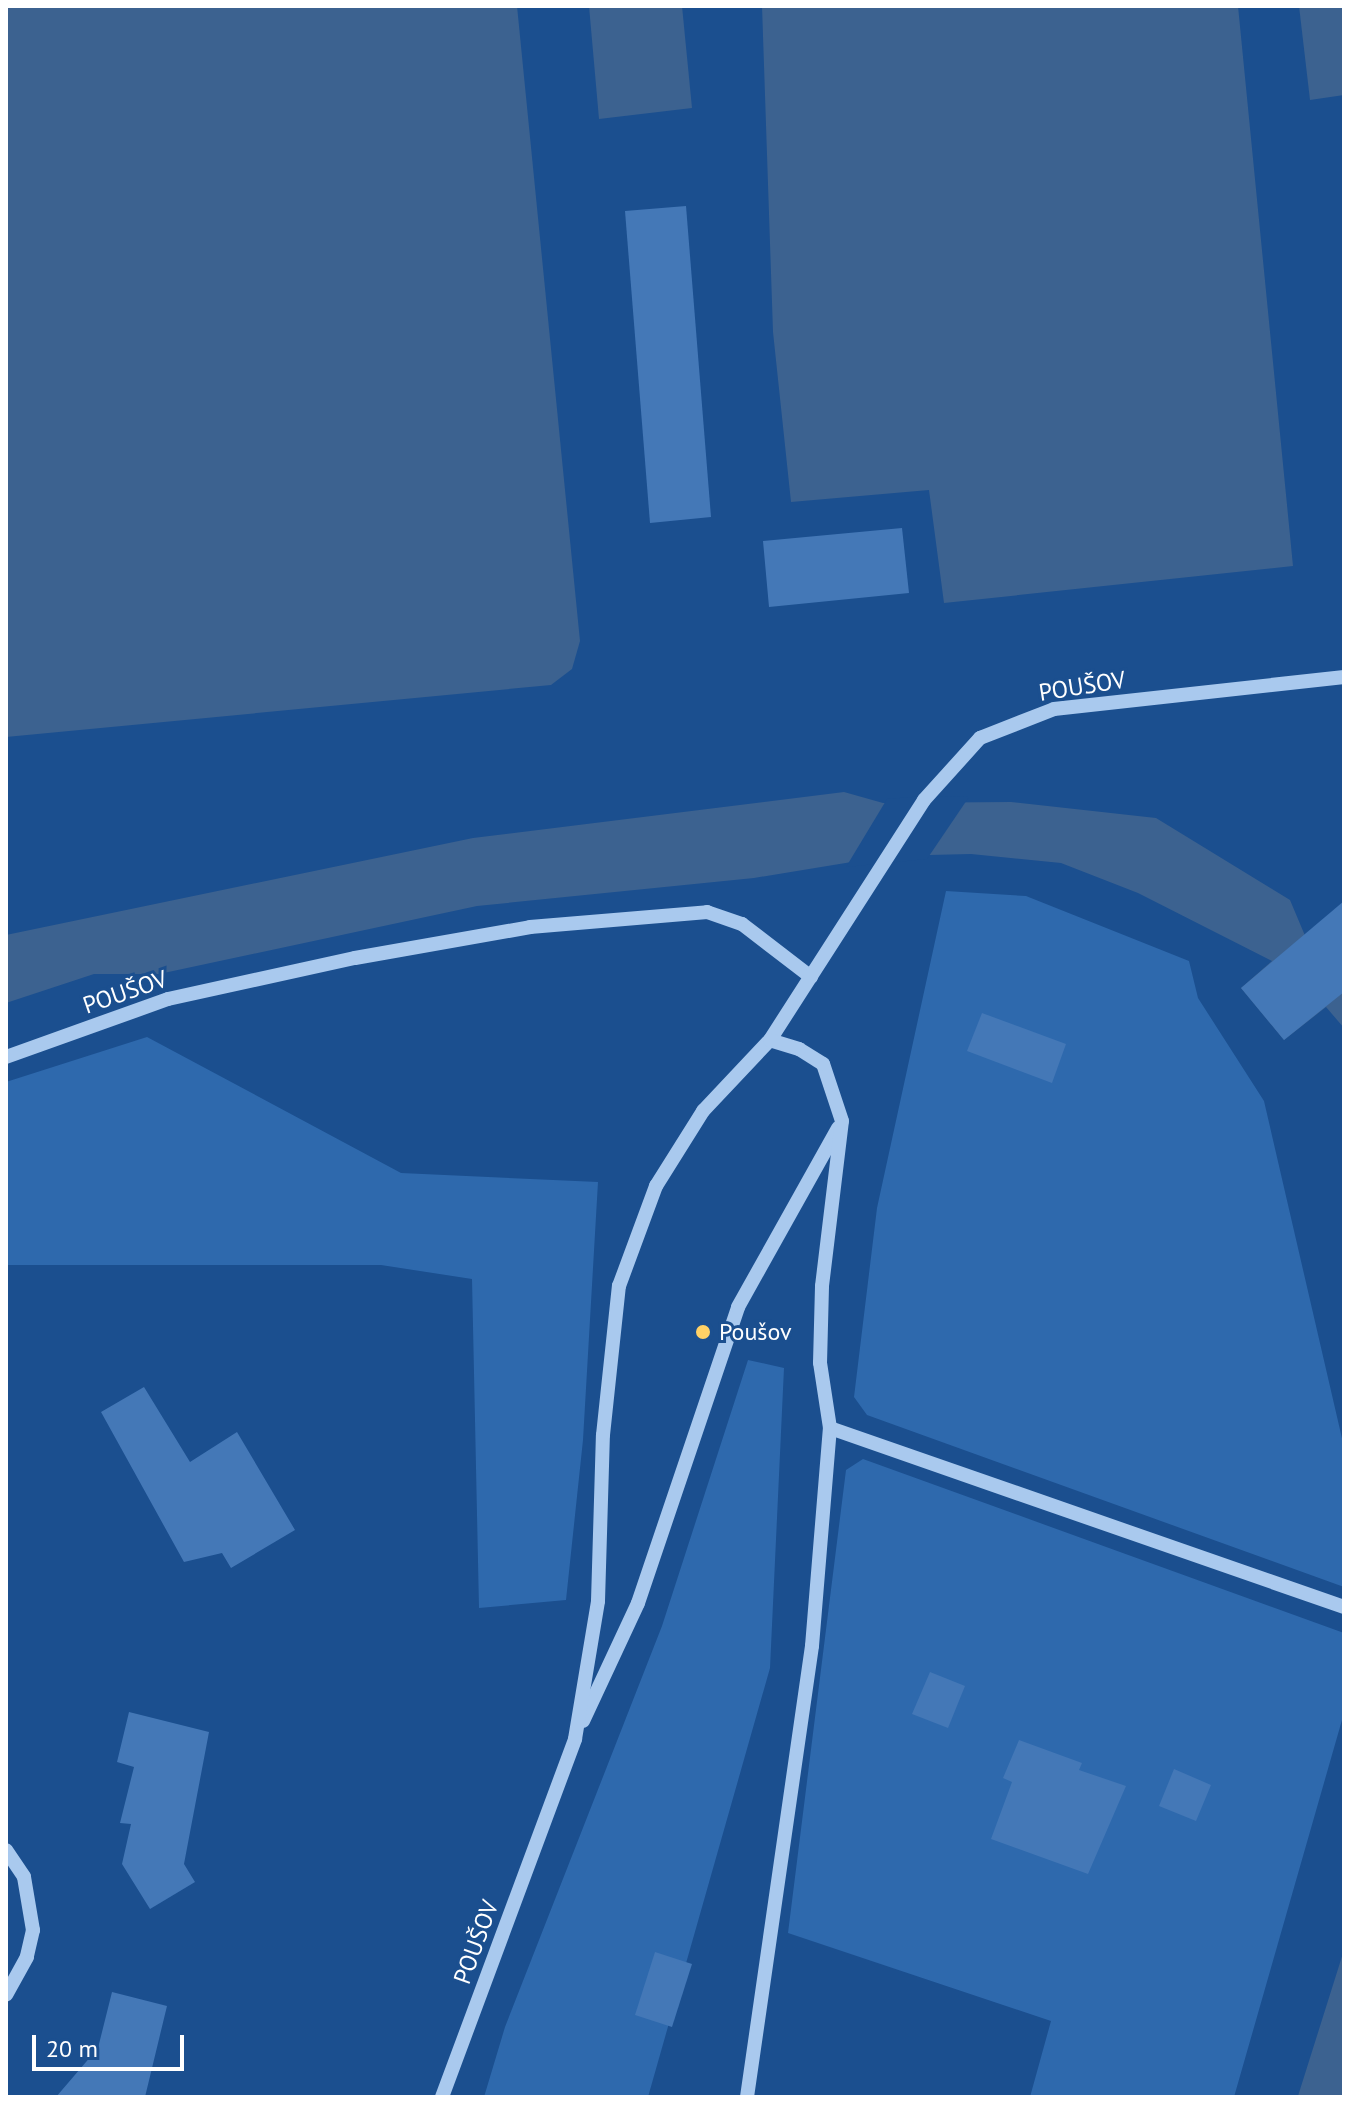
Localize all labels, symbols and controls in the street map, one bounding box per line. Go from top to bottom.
street label: POUŠOV [1037,665,1127,707]
street label: POUŠOV [79,964,171,1020]
place label: Poušov [719,1318,792,1346]
marker: Poušov [694,1323,712,1341]
street label: POUŠOV [448,1896,504,1988]
scale bar [36,2019,188,2069]
text: 20 m [46,2033,98,2064]

